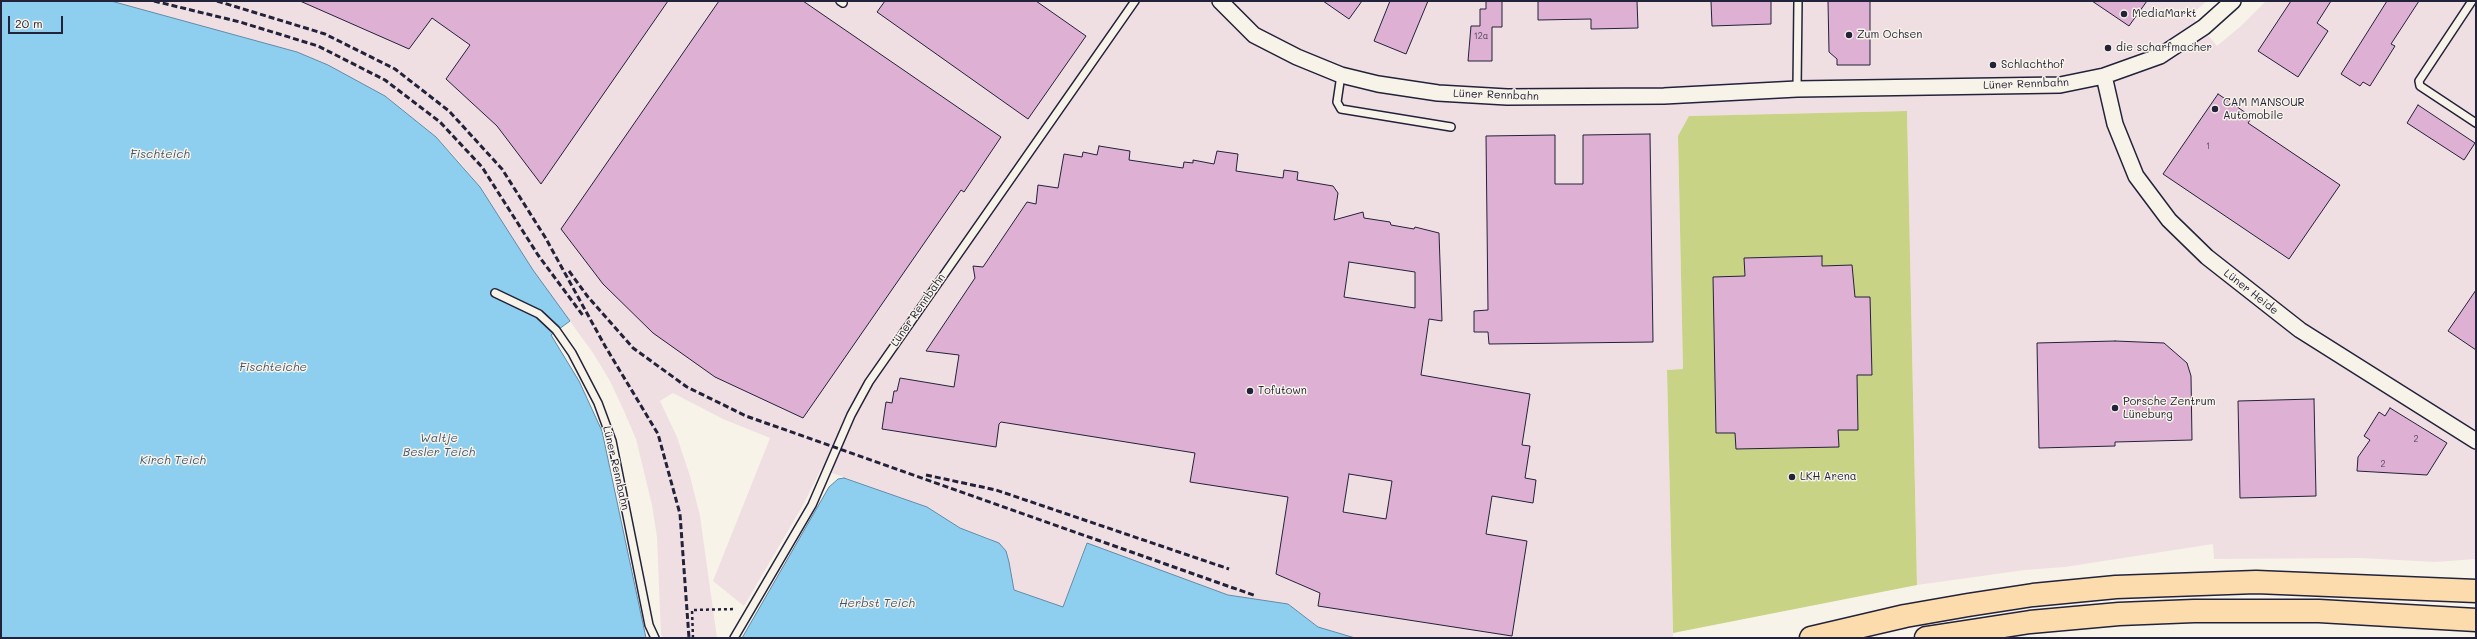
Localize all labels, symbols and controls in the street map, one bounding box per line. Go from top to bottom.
place label: MediaMarkt [2132,7,2197,21]
scale bar [10,8,65,34]
marker: MediaMarkt [2119,9,2129,19]
text: 20 m [15,15,43,31]
place label: Zum Ochsen [1857,28,1922,42]
marker: Zum Ochsen [1844,30,1854,40]
house number: 12a [1474,31,1488,41]
place label: die scharfmacher [2116,41,2212,55]
marker: die scharfmacher [2103,43,2113,53]
place label: Schlachthof [2001,58,2064,72]
marker: Schlachthof [1988,60,1998,70]
street label: Lüner Rennbahn [1983,76,2069,92]
street label: Lüner Rennbahn [1453,87,1539,103]
place label: CAM MANSOUR Automobile [2223,96,2305,122]
marker: CAM MANSOUR Automobile [2210,104,2220,114]
house number: 1 [2206,141,2210,151]
water label: Fischteich [130,147,190,161]
street label: Lüner Heide [2221,267,2281,317]
street label: Lüner Rennbahn [888,271,948,349]
water label: Fischteiche [239,360,307,374]
place label: Tofutown [1258,384,1307,398]
marker: Tofutown [1245,386,1255,396]
place label: Porsche Zentrum Lüneburg [2123,395,2216,421]
marker: Porsche Zentrum Lüneburg [2110,403,2120,413]
street label: Lüner Rennbahn [600,425,632,511]
water label: Waltje Besler Teich [403,431,475,459]
house number: 2 [2413,434,2419,444]
water label: Kirch Teich [140,453,206,467]
house number: 2 [2380,459,2386,469]
place label: LKH Arena [1800,470,1857,484]
marker: LKH Arena [1787,472,1797,482]
water label: Herbst Teich [839,596,915,610]

